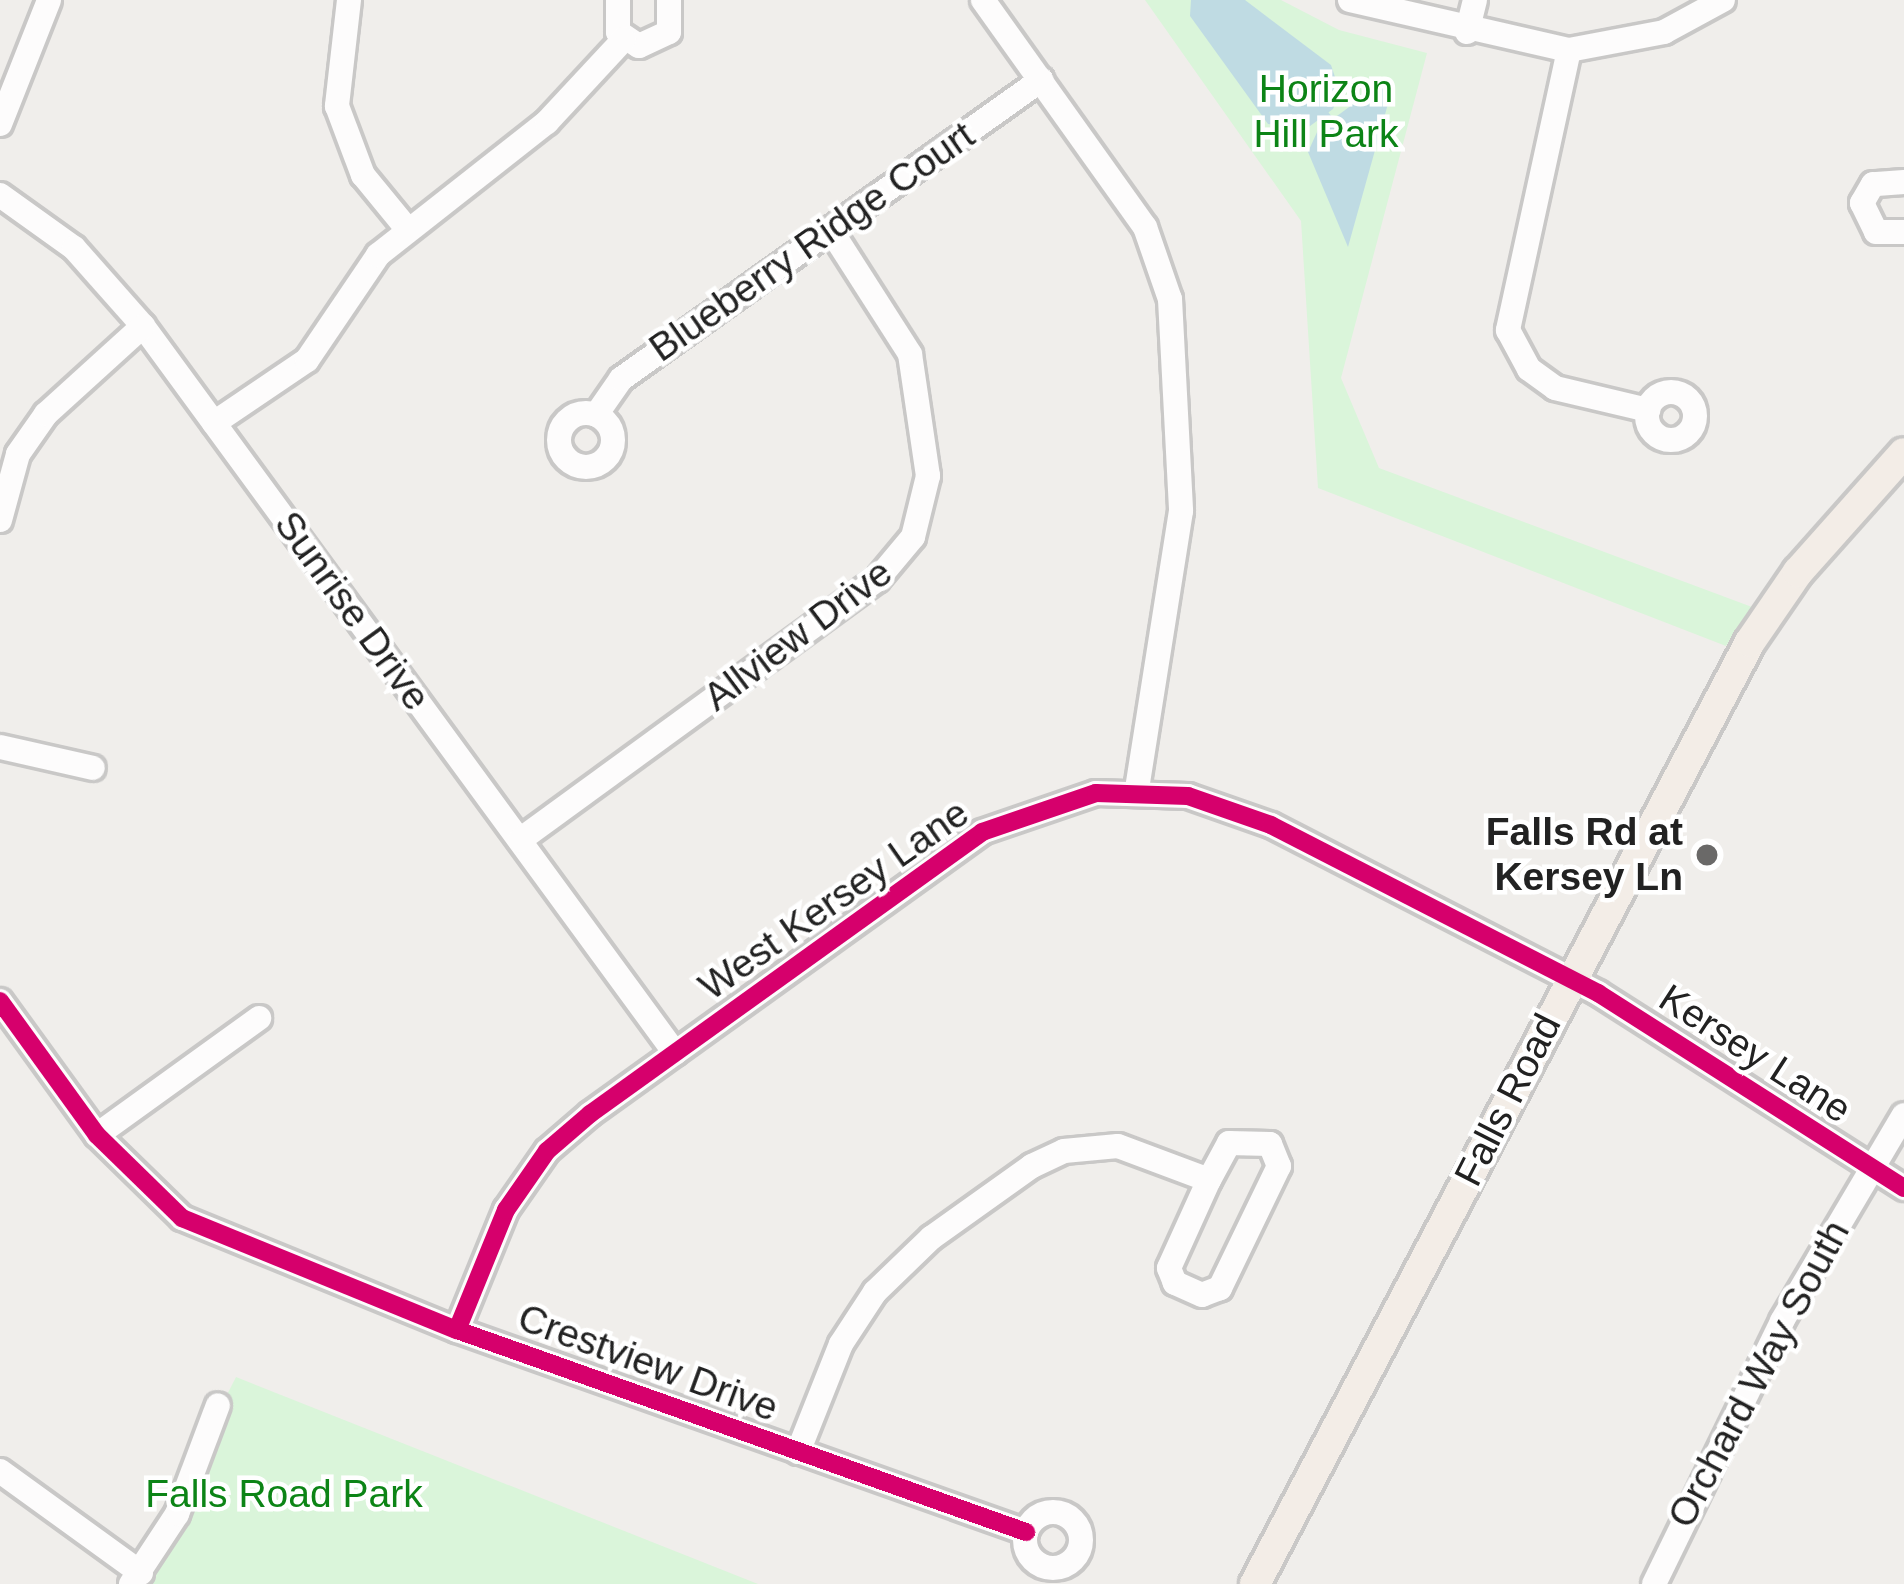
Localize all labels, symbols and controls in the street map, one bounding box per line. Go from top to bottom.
park label: Horizon Hill Park [1253,67,1399,158]
street label: Blueberry Ridge Court [641,112,983,372]
street label: Sunrise Drive [264,503,440,719]
street label: Allview Drive [695,549,901,721]
street label: West Kersey Lane [690,790,978,1010]
place label: Falls Rd at Kersey Ln [1486,810,1683,901]
marker: Falls Rd at Kersey Ln [1694,842,1720,868]
street label: Kersey Lane [1650,975,1860,1133]
street label: Falls Road [1445,1006,1571,1194]
street label: Orchard Way South [1658,1212,1860,1536]
street label: Crestview Drive [512,1294,784,1432]
park label: Falls Road Park [145,1471,423,1517]

